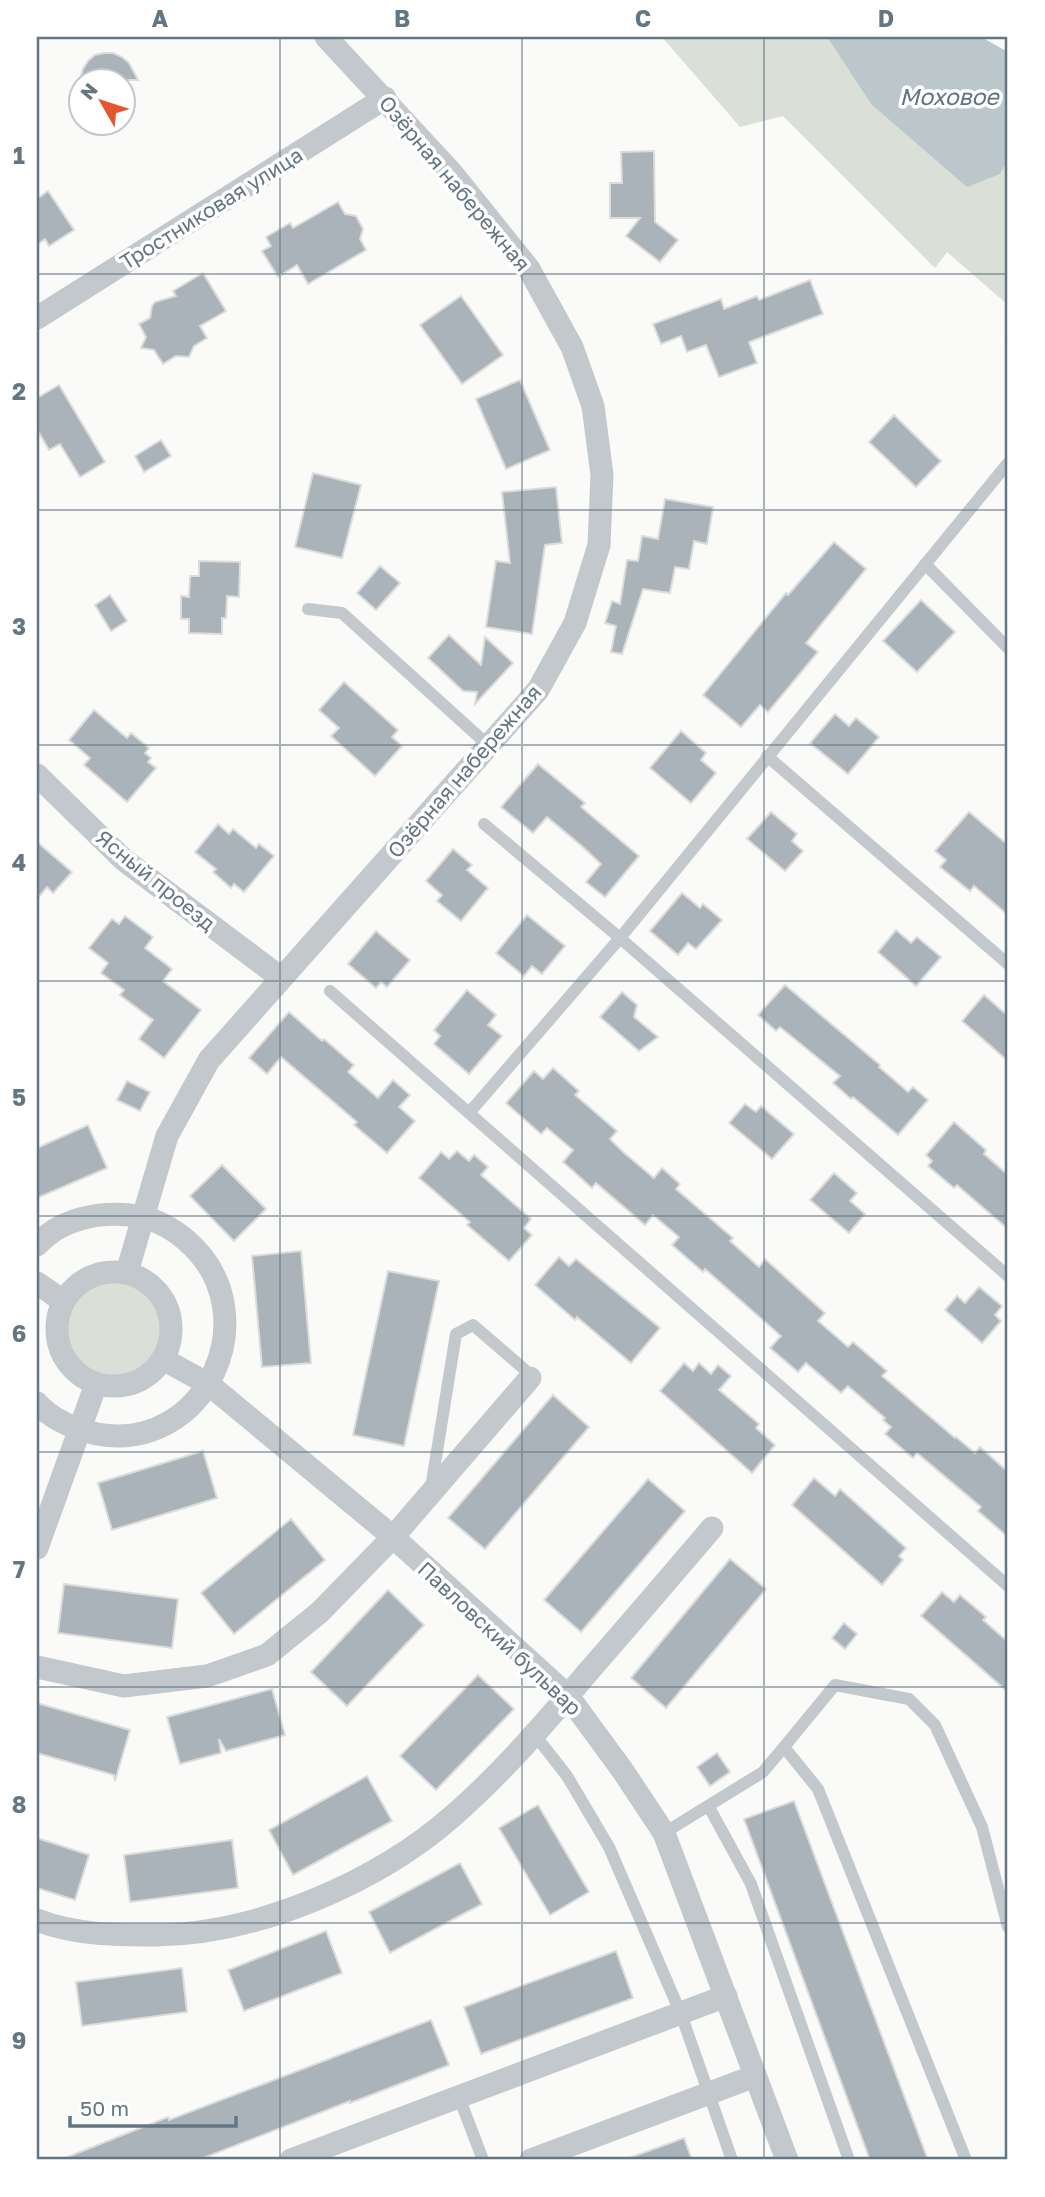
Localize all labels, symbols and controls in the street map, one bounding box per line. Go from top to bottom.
text: A [152,4,169,32]
text: B [394,4,410,32]
text: C [635,4,651,32]
text: D [878,4,894,32]
north arrow [66,66,136,136]
text: N [75,78,102,104]
water label: Моховое [899,82,1000,110]
street label: Озёрная набережная [374,90,536,276]
text: 1 [13,141,25,169]
street label: Тростниковая улица [115,141,307,275]
text: 2 [12,377,26,405]
text: 3 [12,612,26,640]
street label: Озёрная набережная [382,679,546,863]
street label: Ясный проезд [91,824,221,936]
text: 4 [12,848,26,876]
text: 5 [12,1083,26,1111]
text: 6 [12,1319,26,1347]
text: 7 [13,1555,25,1583]
street label: Павловский бульвар [413,1556,587,1720]
text: 8 [12,1790,26,1818]
text: 9 [12,2026,26,2054]
scale bar [70,2085,236,2129]
text: 50 m [80,2095,129,2121]

